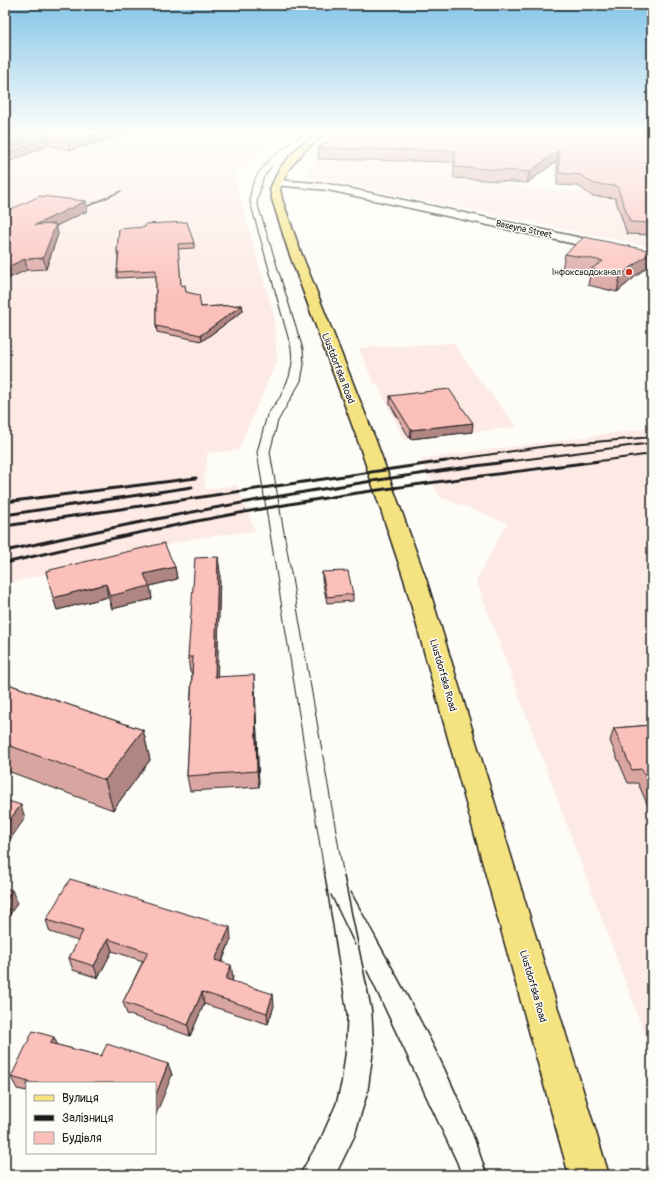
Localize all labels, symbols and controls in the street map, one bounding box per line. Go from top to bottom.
street label: Baseyna Street [495,218,553,241]
place label: Інфоксводоканал [552,267,621,278]
marker: Інфоксводоканал [624,267,634,277]
street label: Liustdorfska Road [319,331,357,406]
street label: Liustdorfska Road [427,638,459,713]
street label: Liustdorfska Road [517,949,549,1024]
legend [26,1082,156,1154]
text: Вулиця [62,1091,99,1106]
text: Залізниця [62,1111,114,1126]
text: Будівля [62,1131,102,1146]

